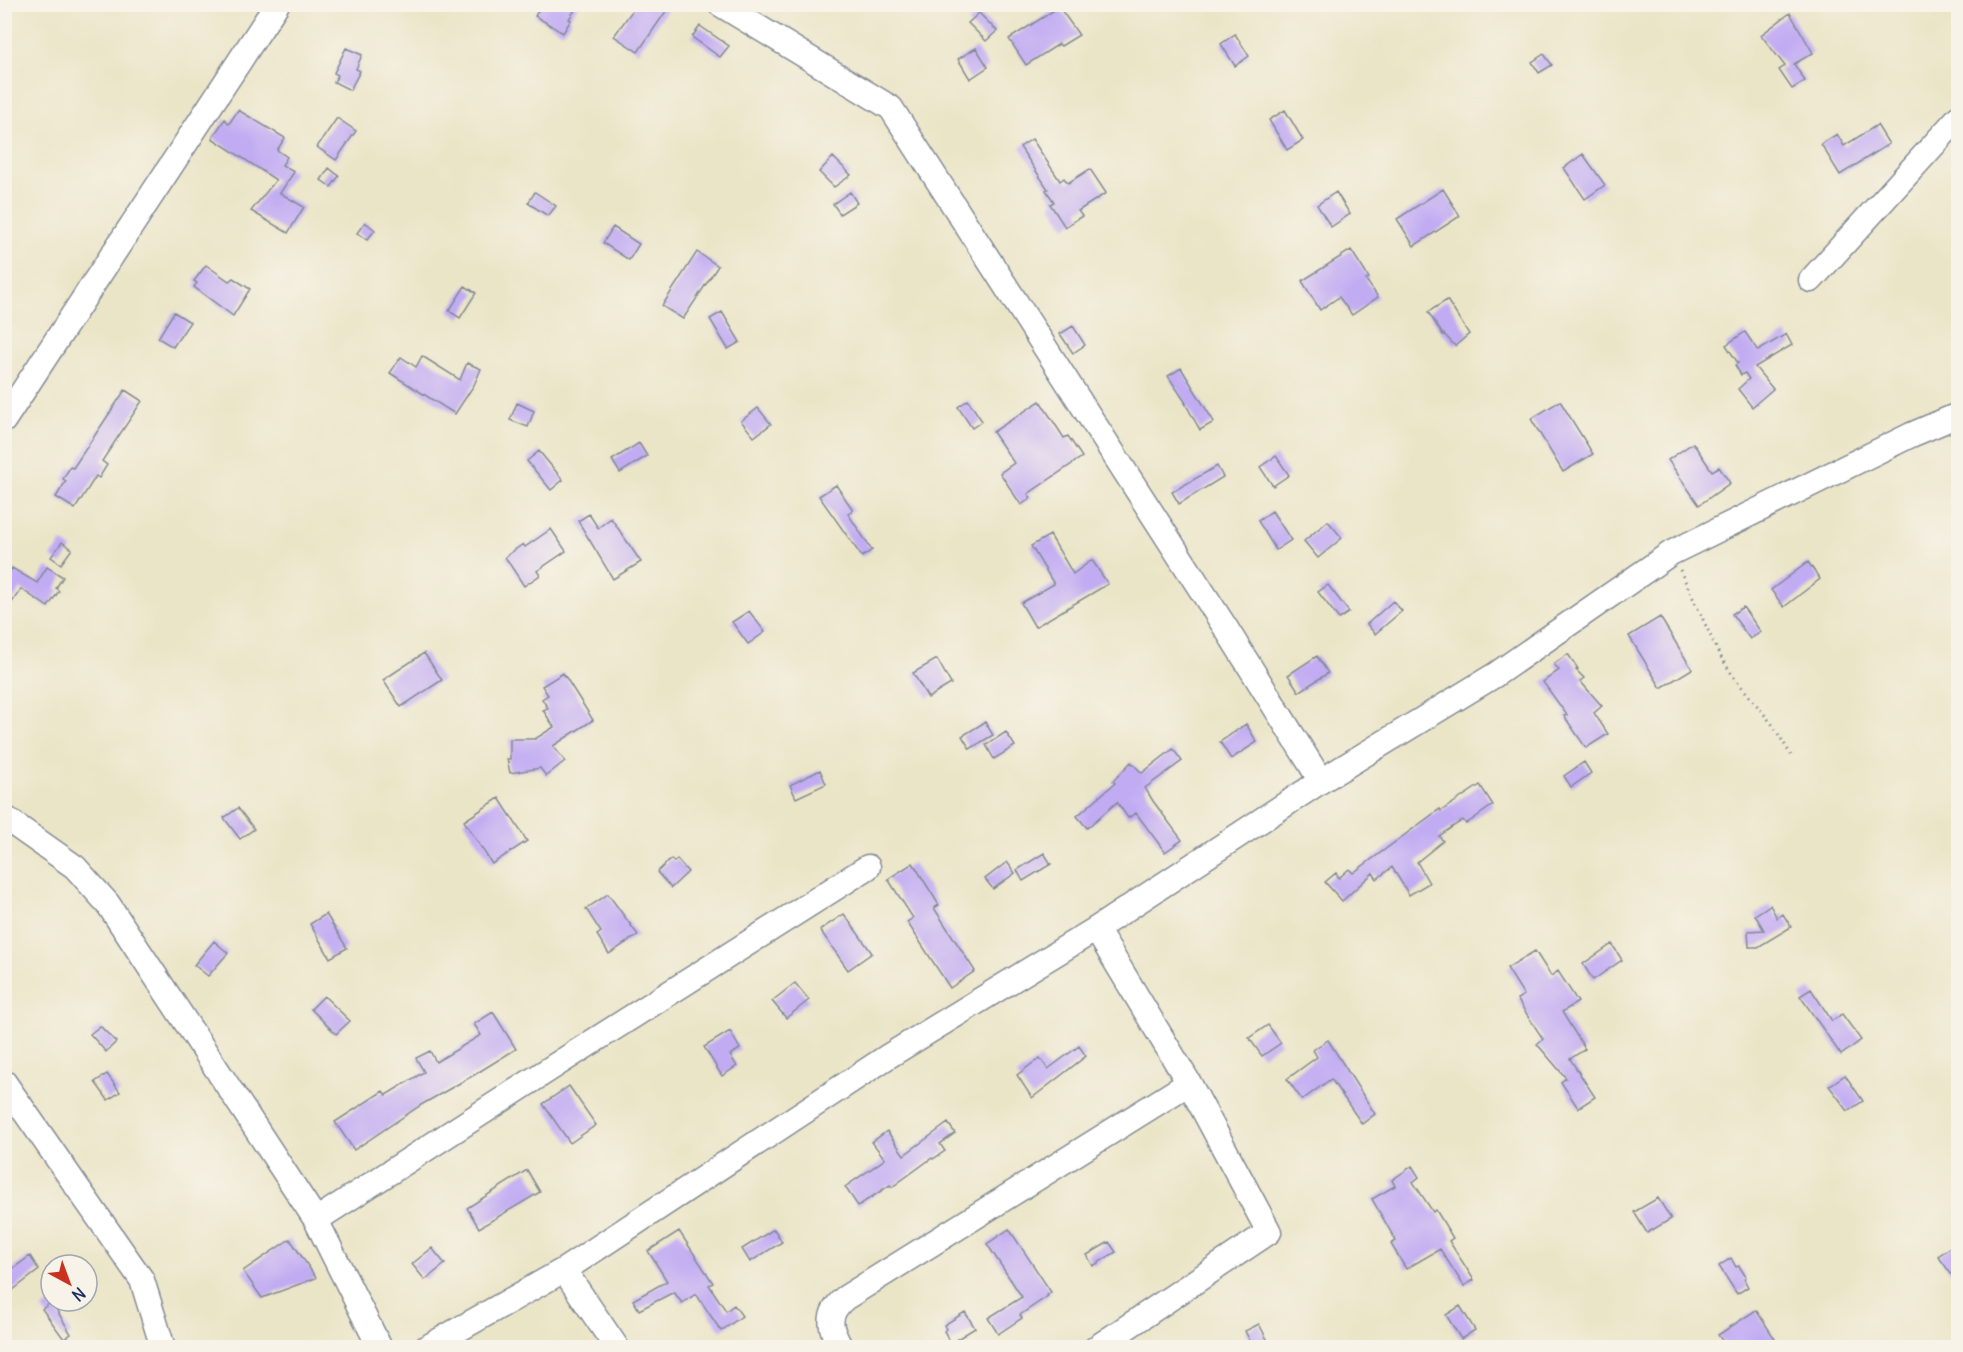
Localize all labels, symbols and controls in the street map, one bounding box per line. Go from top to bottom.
north arrow [39,1253,99,1313]
text: N [68,1283,90,1305]

